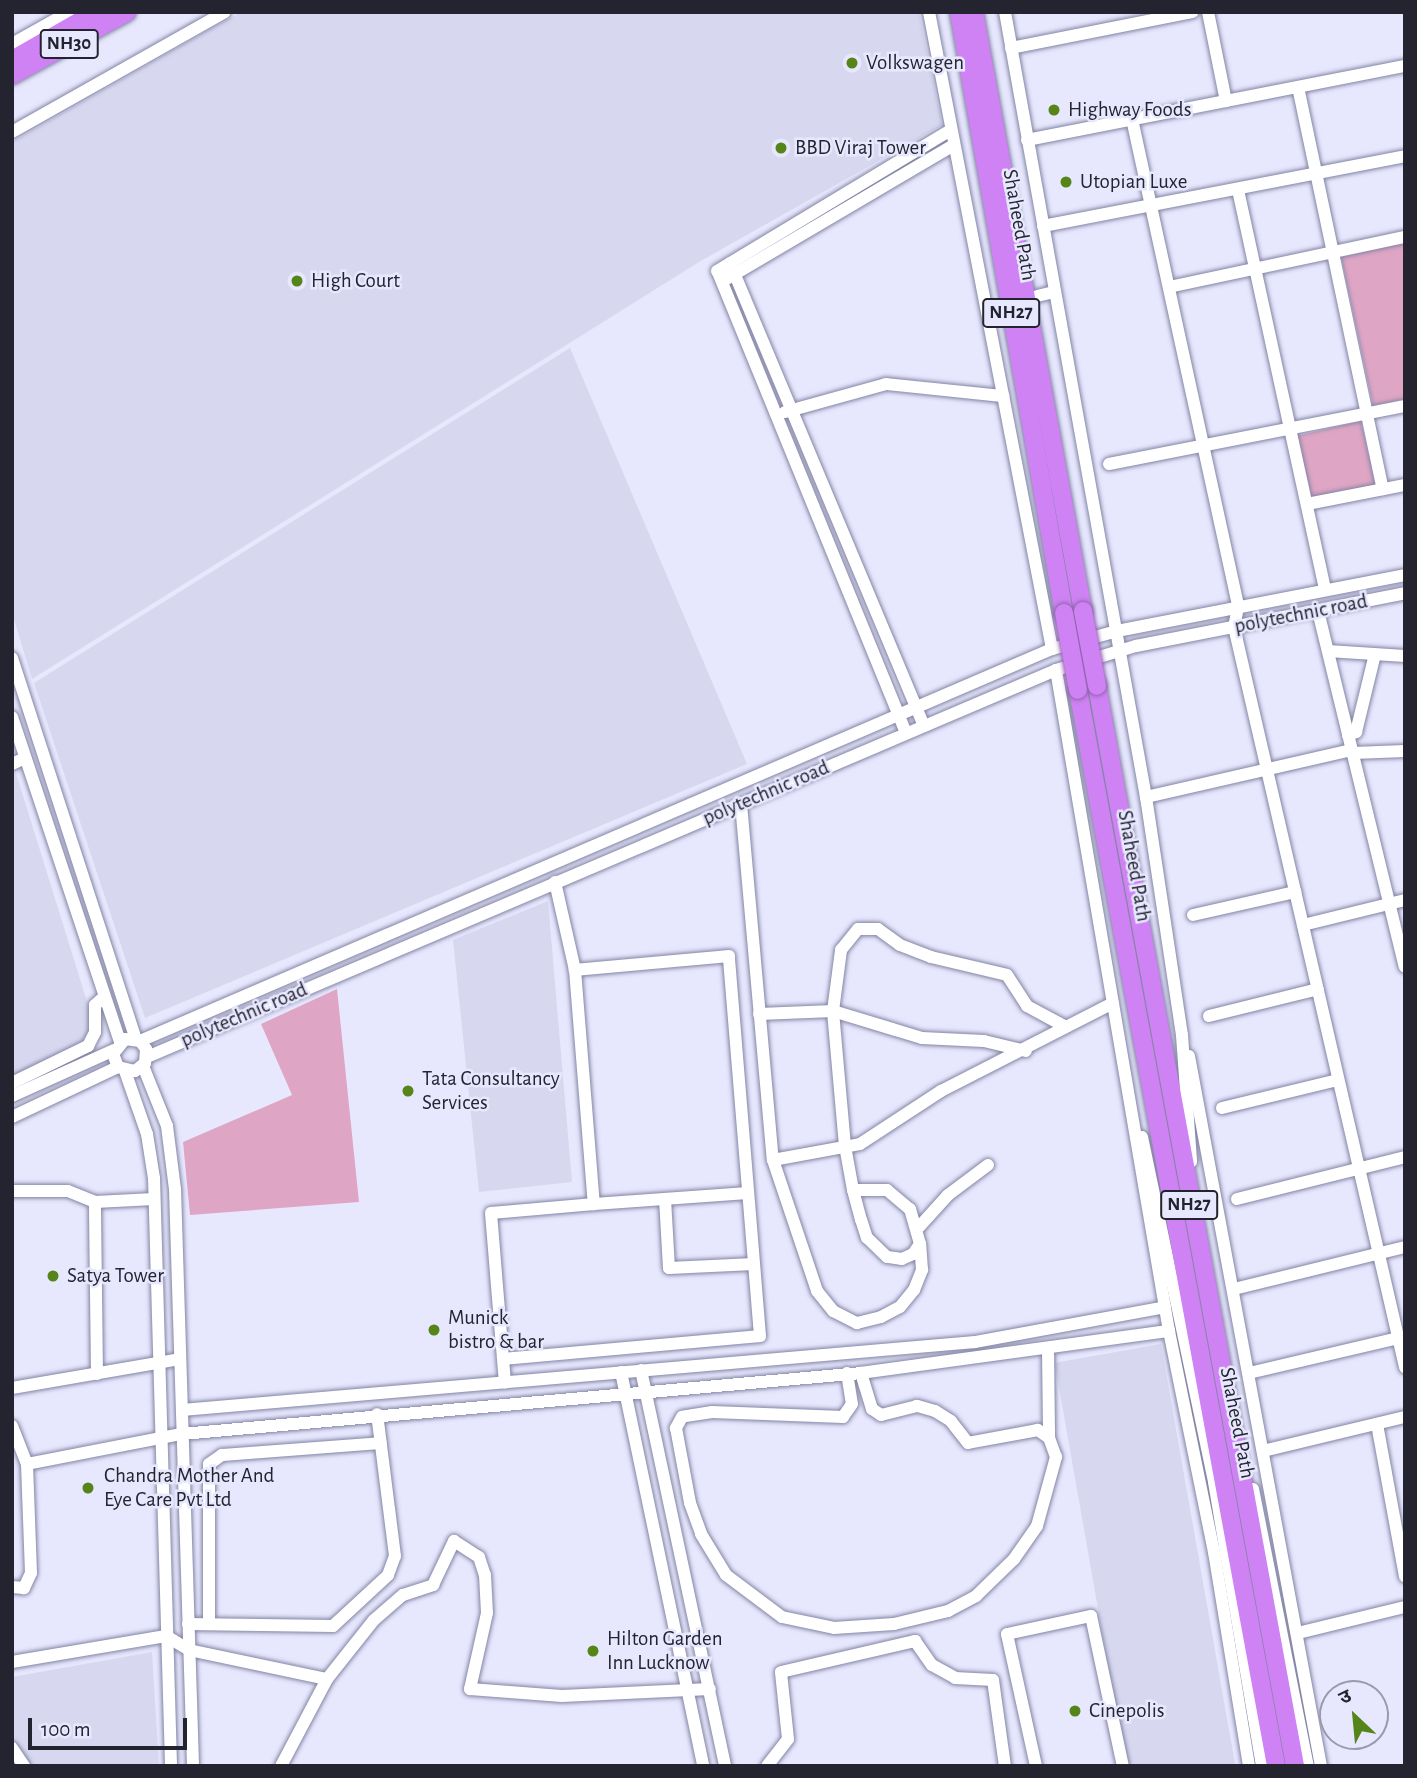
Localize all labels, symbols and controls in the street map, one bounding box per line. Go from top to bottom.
road number: NH30 [39,28,99,60]
place label: Volkswagen [866,50,964,76]
marker: Volkswagen [844,55,860,71]
place label: Highway Foods [1068,97,1192,123]
marker: Highway Foods [1046,102,1062,118]
place label: BBD Viraj Tower [795,135,926,161]
marker: BBD Viraj Tower [773,140,789,156]
street label: Shaheed Path [997,167,1041,283]
place label: Utopian Luxe [1080,169,1187,195]
marker: Utopian Luxe [1058,174,1074,190]
place label: High Court [311,268,400,294]
marker: High Court [289,273,305,289]
road number: NH27 [981,298,1041,328]
street label: polytechnic road [1232,589,1370,639]
street label: polytechnic road [699,755,833,831]
street label: Shaheed Path [1112,808,1156,924]
street label: polytechnic road [177,977,311,1053]
place label: Tata Consultancy Services [422,1066,560,1116]
marker: Tata Consultancy Services [400,1083,416,1099]
road number: NH27 [1159,1190,1219,1220]
place label: Satya Tower [67,1263,164,1289]
marker: Satya Tower [45,1268,61,1284]
place label: Munick bistro & bar [448,1305,544,1355]
marker: Munick bistro & bar [426,1322,442,1338]
street label: Shaheed Path [1214,1365,1260,1481]
place label: Chandra Mother And Eye Care Pvt Ltd [104,1463,274,1513]
marker: Chandra Mother And Eye Care Pvt Ltd [78,1478,98,1498]
place label: Hilton Garden Inn Lucknow [607,1626,722,1676]
marker: Hilton Garden Inn Lucknow [585,1643,601,1659]
north arrow [1319,1680,1389,1750]
text: उ [1336,1686,1355,1708]
place label: Cinepolis [1089,1698,1165,1724]
marker: Cinepolis [1067,1703,1083,1719]
scale bar [32,1704,191,1748]
text: 100 m [41,1719,91,1740]

